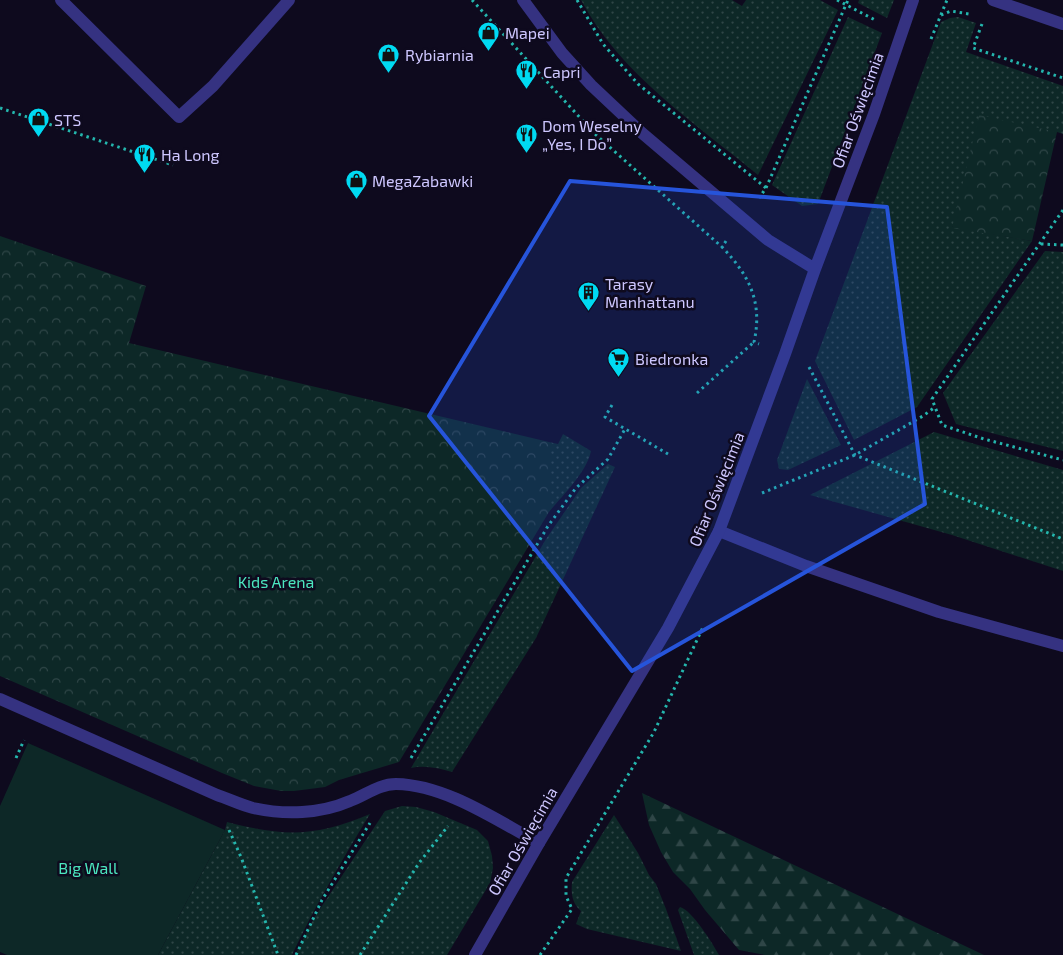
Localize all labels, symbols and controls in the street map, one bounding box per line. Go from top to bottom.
shop icon: Mapei [477,20,501,51]
place label: Mapei [505,23,550,42]
shop icon: Rybiarnia [377,42,401,73]
place label: Rybiarnia [405,45,474,64]
street label: Ofiar Oświęcimia [827,49,887,171]
restaurant icon: Capri [515,59,539,90]
place label: Capri [543,62,581,81]
shop icon: STS [26,107,50,138]
place label: STS [54,110,81,129]
place label: Dom Weselny „Yes, I Do” [542,116,642,153]
restaurant icon: Dom Weselny „Yes, I Do” [514,122,538,153]
restaurant icon: Ha Long [133,142,157,173]
place label: Ha Long [161,145,220,164]
shop icon: MegaZabawki [344,168,368,199]
place label: MegaZabawki [372,171,473,190]
place label: Tarasy Manhattanu [605,274,695,311]
building icon: Tarasy Manhattanu [577,280,601,311]
supermarket icon: Biedronka [607,346,631,377]
place label: Biedronka [635,349,708,368]
street label: Ofiar Oświęcimia [684,429,748,549]
park label: Kids Arena [238,572,314,591]
street label: Ofiar Oświęcimia [483,783,561,899]
park label: Big Wall [58,858,118,877]

